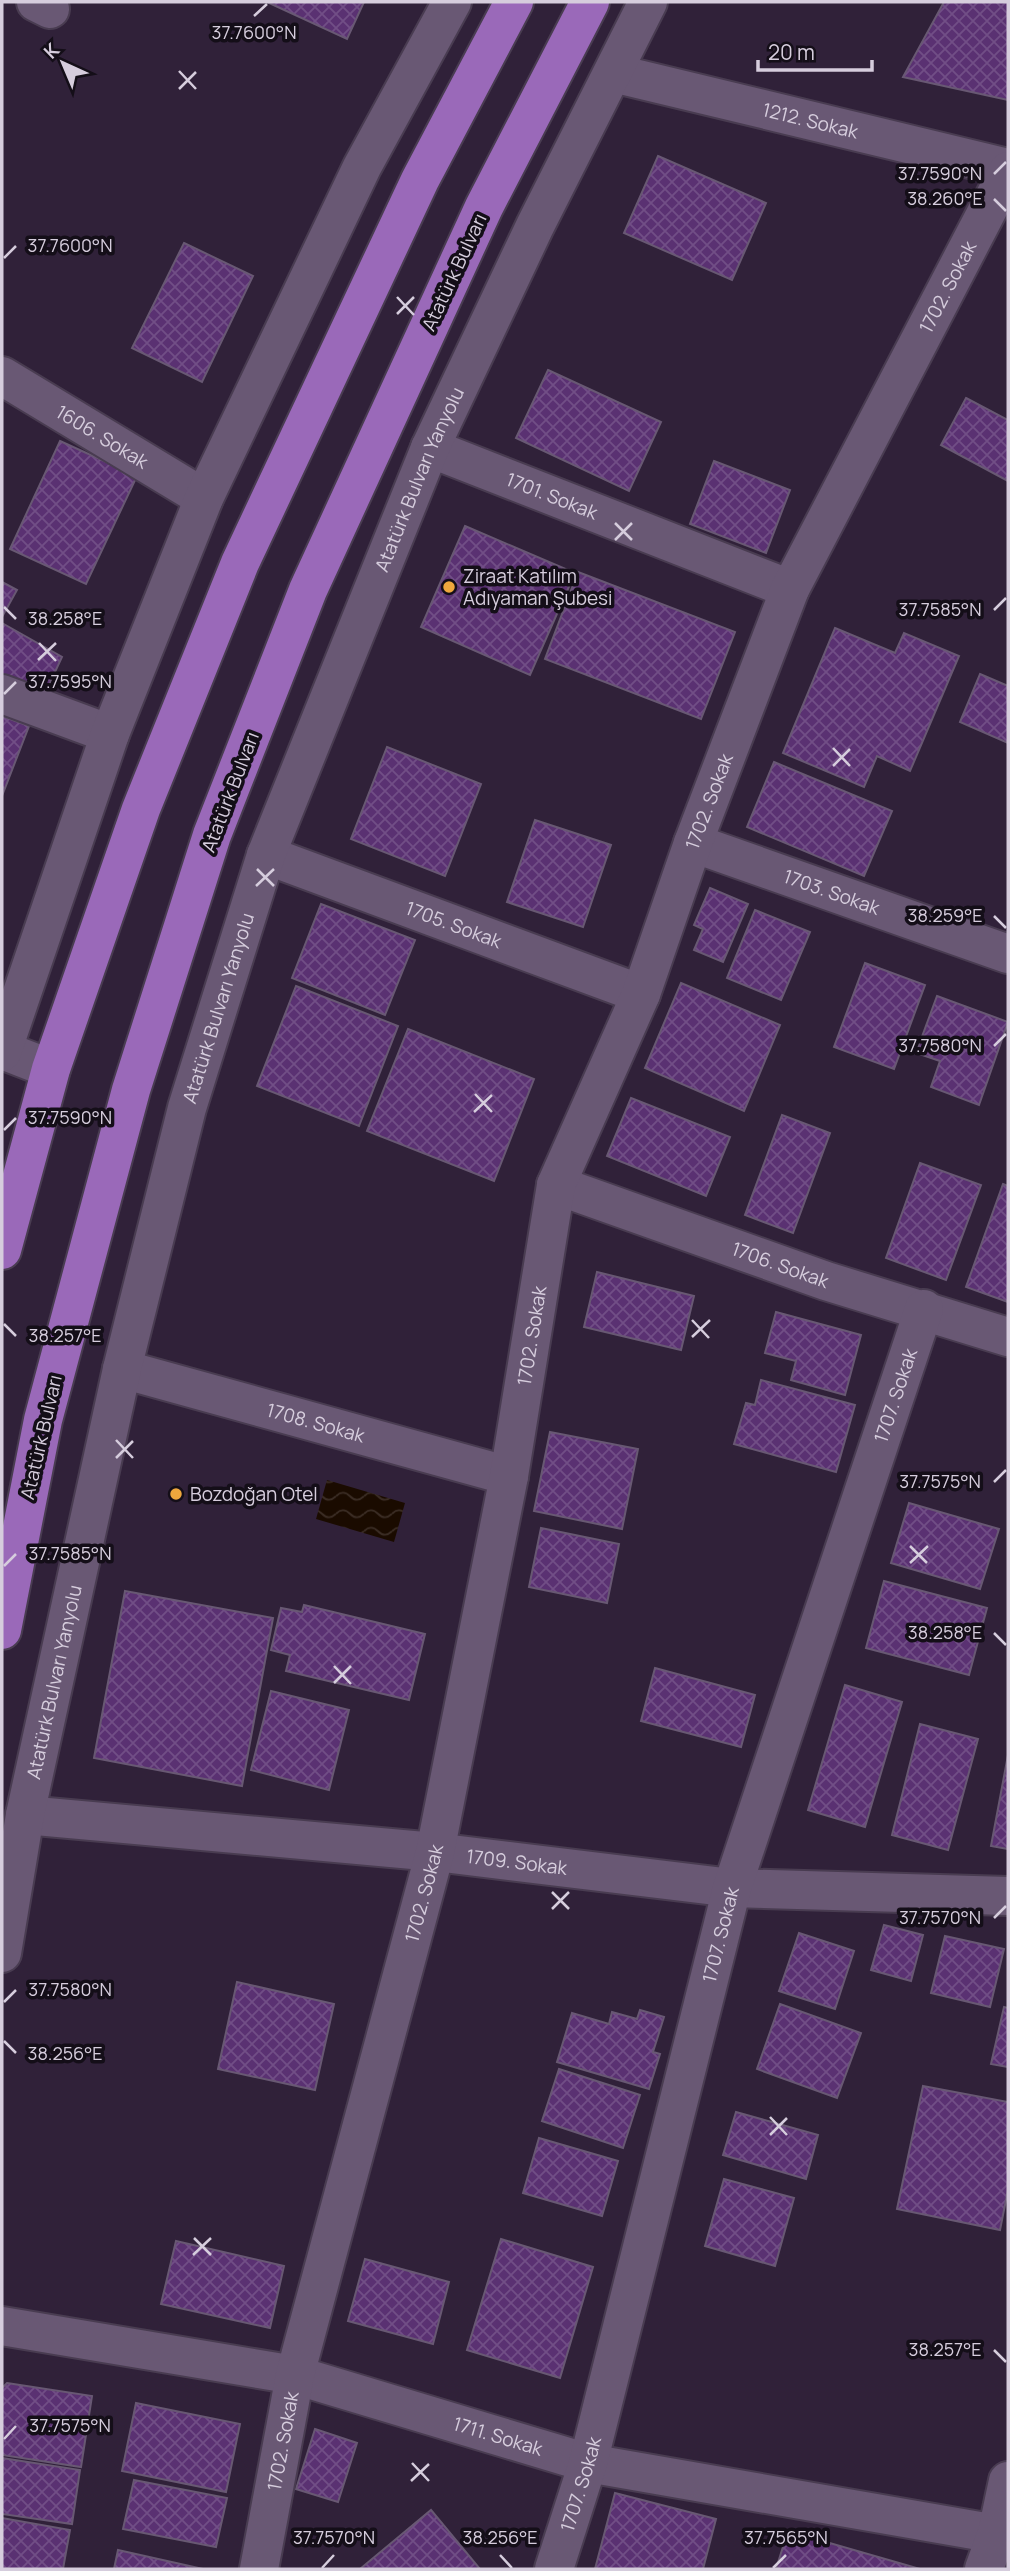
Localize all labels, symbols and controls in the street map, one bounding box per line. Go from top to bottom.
text: 37.7600°N [212,20,296,44]
north arrow [28,28,98,98]
scale bar [758,28,872,72]
text: K [38,37,65,64]
text: 20 m [768,38,815,66]
street label: 1212. Sokak [760,96,861,145]
text: 37.7590°N [898,161,982,185]
text: 38.260°E [907,186,983,210]
street label: Atatürk Bulvarı [415,209,493,335]
text: 37.7600°N [28,233,112,257]
street label: 1702. Sokak [913,236,983,338]
street label: Atatürk Bulvarı Yanyolu [369,383,470,576]
street label: 1606. Sokak [51,399,154,475]
street label: 1701. Sokak [502,466,602,526]
place label: Ziraat Katılım Adıyaman Şubesi [463,563,612,611]
marker: Ziraat Katılım Adıyaman Şubesi [441,579,457,595]
text: 37.7585°N [898,597,982,621]
text: 38.258°E [28,606,102,630]
text: 37.7595°N [28,669,112,693]
street label: Atatürk Bulvarı [195,728,265,856]
street label: 1702. Sokak [679,749,739,853]
street label: 1703. Sokak [780,863,884,921]
street label: 1705. Sokak [402,895,506,954]
text: 38.259°E [907,903,983,927]
street label: Atatürk Bulvarı Yanyolu [176,910,260,1107]
text: 37.7580°N [898,1033,982,1057]
text: 37.7590°N [28,1105,112,1129]
street label: 1706. Sokak [728,1235,833,1294]
street label: 1702. Sokak [511,1284,553,1387]
text: 38.257°E [28,1323,102,1347]
street label: 1707. Sokak [868,1344,923,1446]
street label: Atatürk Bulvarı [14,1372,68,1502]
street label: 1708. Sokak [264,1397,368,1449]
text: 37.7575°N [899,1469,981,1493]
place label: Bozdoğan Otel [190,1481,318,1507]
marker: Bozdoğan Otel [168,1486,184,1502]
text: 37.7585°N [28,1541,112,1565]
street label: Atatürk Bulvarı Yanyolu [20,1582,88,1782]
text: 38.258°E [908,1620,982,1644]
street label: 1702. Sokak [398,1842,449,1945]
street label: 1709. Sokak [465,1843,569,1881]
street label: 1707. Sokak [696,1883,745,1985]
text: 37.7570°N [899,1905,981,1929]
text: 37.7580°N [28,1977,112,2001]
text: 38.256°E [27,2041,103,2065]
text: 38.257°E [908,2337,982,2361]
street label: 1702. Sokak [261,2389,305,2493]
street label: 1711. Sokak [450,2410,546,2462]
text: 37.7575°N [29,2413,111,2437]
street label: 1707. Sokak [554,2433,607,2535]
text: 37.7570°N [293,2525,375,2549]
text: 38.256°E [462,2525,538,2549]
text: 37.7565°N [744,2525,828,2549]

